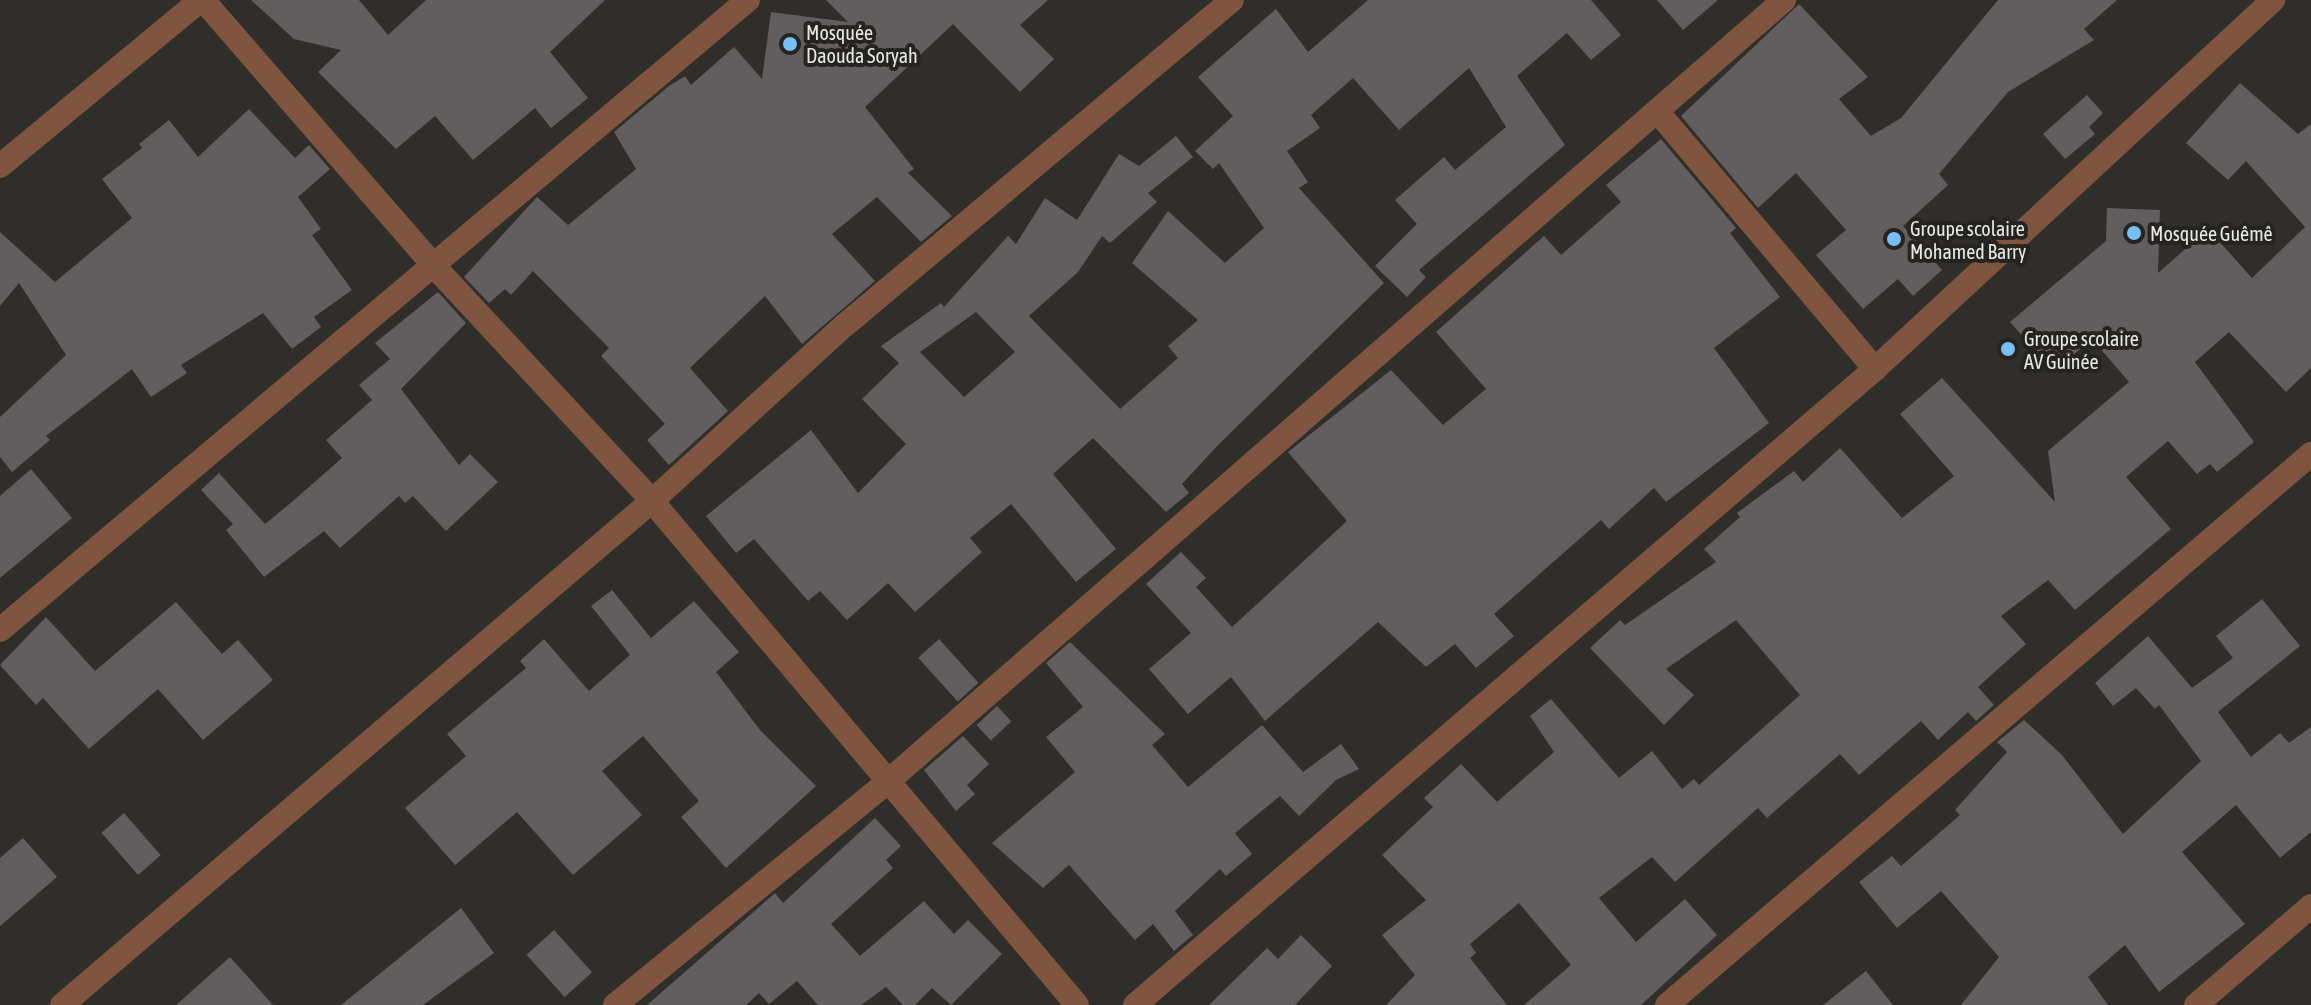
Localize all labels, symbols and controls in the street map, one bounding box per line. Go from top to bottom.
place label: Mosquée Daouda Soryah [806,20,918,67]
marker: Mosquée Daouda Soryah [781,35,799,53]
place label: Groupe scolaire Mohamed Barry [1910,216,2026,263]
place label: Mosquée Guêmê [2150,221,2273,245]
marker: Mosquée Guêmê [2125,224,2143,242]
marker: Groupe scolaire Mohamed Barry [1885,230,1903,248]
place label: Groupe scolaire AV Guinée [2024,326,2139,373]
marker: Groupe scolaire AV Guinée [1999,340,2017,358]

